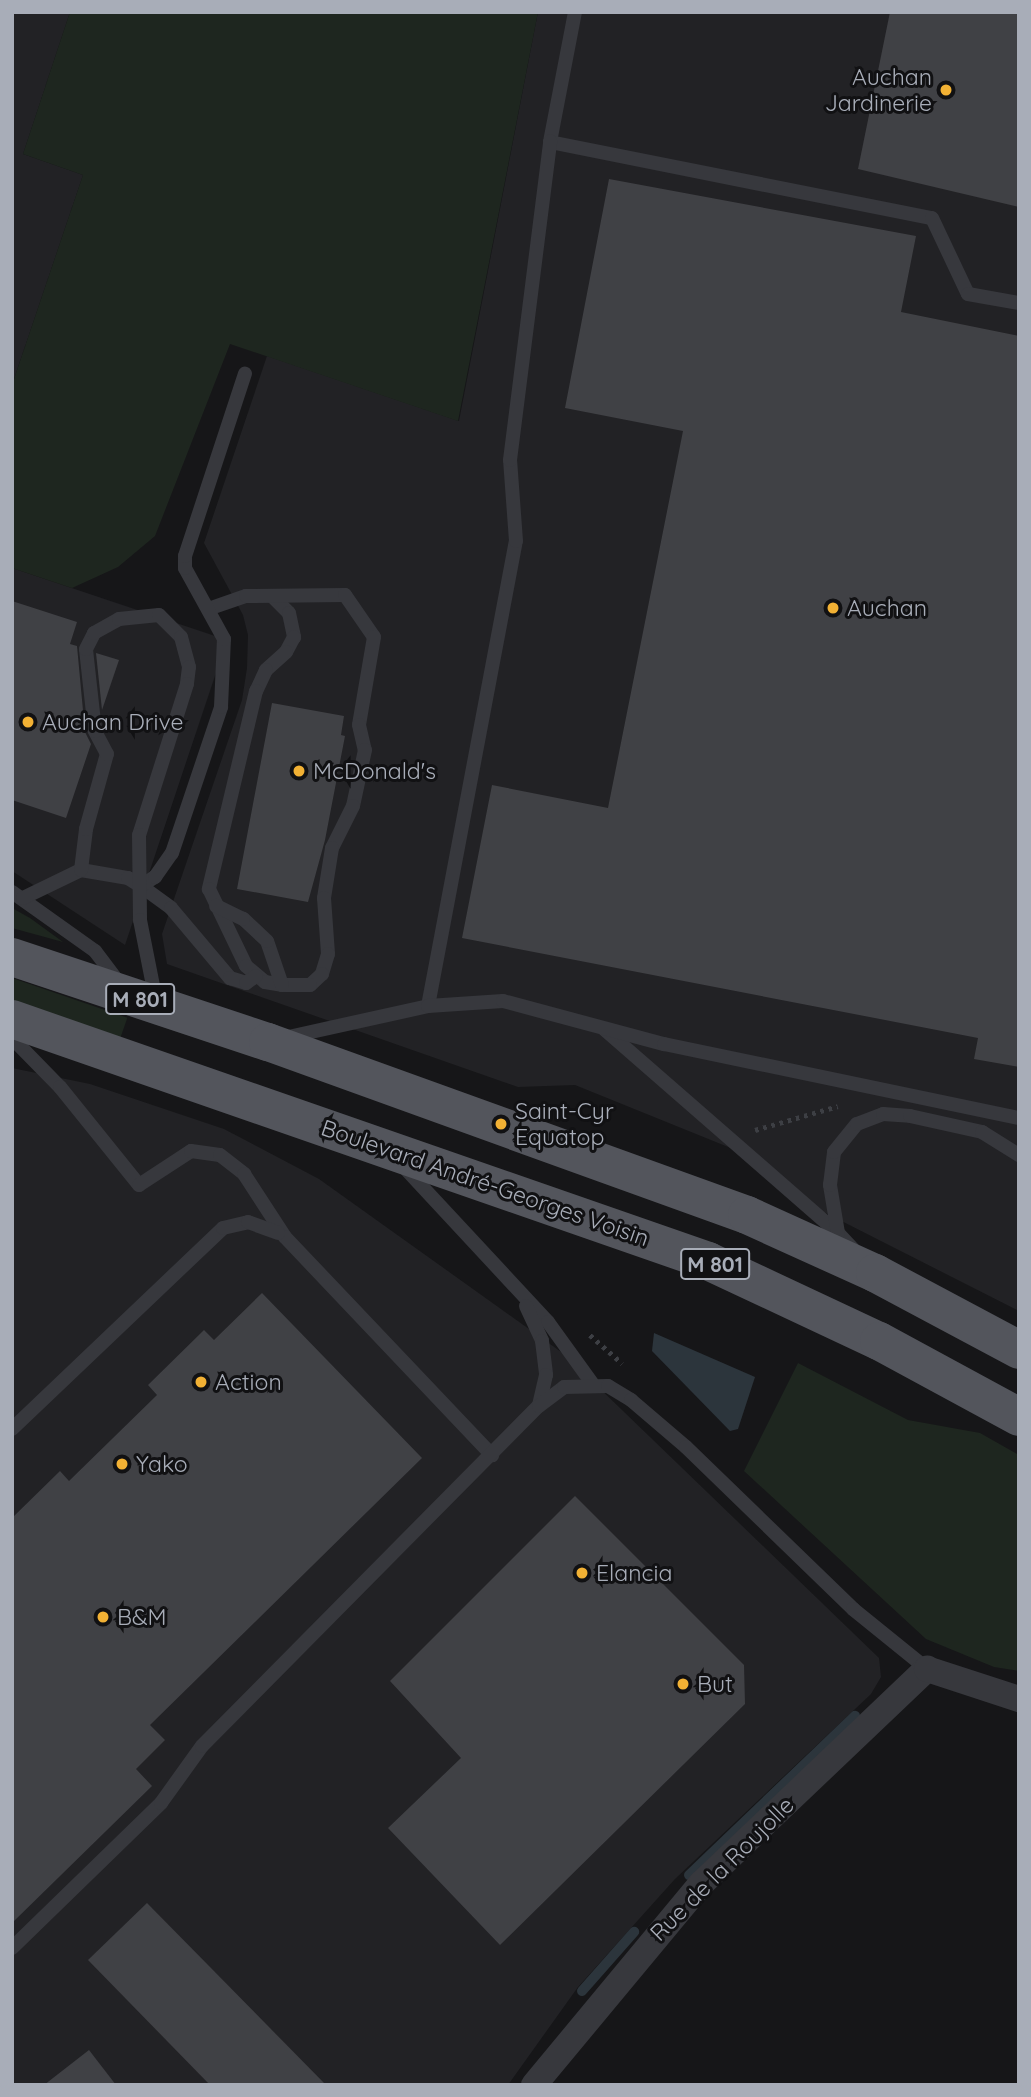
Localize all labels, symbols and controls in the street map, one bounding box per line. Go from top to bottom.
place label: Auchan Jardinerie [825,63,932,117]
marker: Auchan Jardinerie [938,82,954,98]
place label: Auchan [847,594,927,622]
marker: Auchan [825,600,841,616]
place label: Auchan Drive [42,708,184,736]
marker: Auchan Drive [20,714,36,730]
place label: McDonald's [313,757,436,785]
marker: McDonald's [291,763,307,779]
road number: M 801 [105,982,175,1016]
place label: Saint-Cyr Equatop [515,1097,614,1151]
street label: Boulevard André-Georges Voisin [317,1114,653,1252]
marker: Saint-Cyr Equatop [493,1116,509,1132]
road number: M 801 [680,1246,750,1282]
place label: Action [215,1368,282,1396]
marker: Action [193,1374,209,1390]
place label: Yako [136,1450,188,1478]
marker: Yako [114,1456,130,1472]
place label: Elancia [596,1559,672,1587]
marker: Elancia [574,1565,590,1581]
place label: B&M [117,1603,167,1631]
marker: B&M [95,1609,111,1625]
place label: But [697,1670,733,1698]
marker: But [675,1676,691,1692]
street label: Rue de la Roujolle [644,1791,800,1947]

